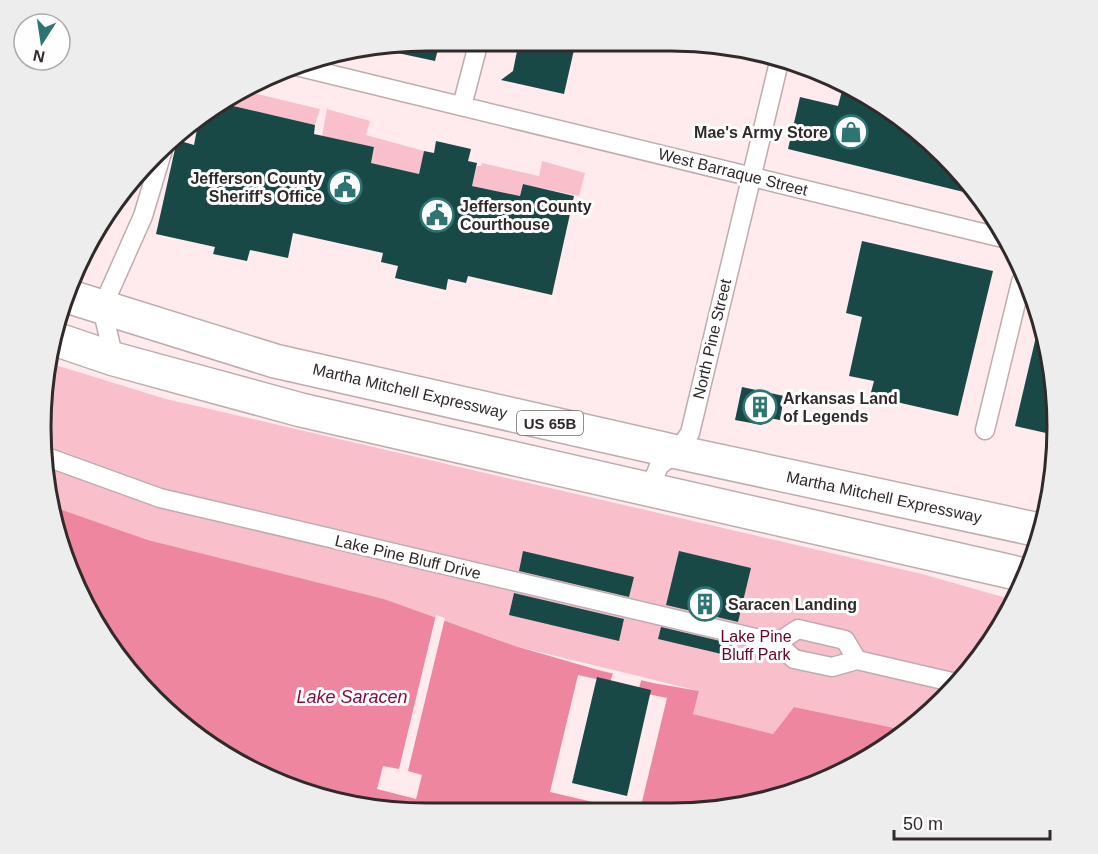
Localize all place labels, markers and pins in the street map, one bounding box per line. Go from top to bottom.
shop icon: Mae's Army Store [833,114,869,150]
place label: Mae's Army Store [694,124,828,141]
public building icon: Jefferson County Sheriff's Office [327,169,363,205]
place label: Jefferson County Sheriff's Office [190,170,322,205]
public building icon: Jefferson County Courthouse [419,197,455,233]
place label: Jefferson County Courthouse [460,198,592,233]
building icon: Arkansas Land of Legends [742,389,778,425]
place label: Arkansas Land of Legends [783,390,898,425]
building icon: Saracen Landing [687,586,723,622]
place label: Saracen Landing [728,596,857,613]

